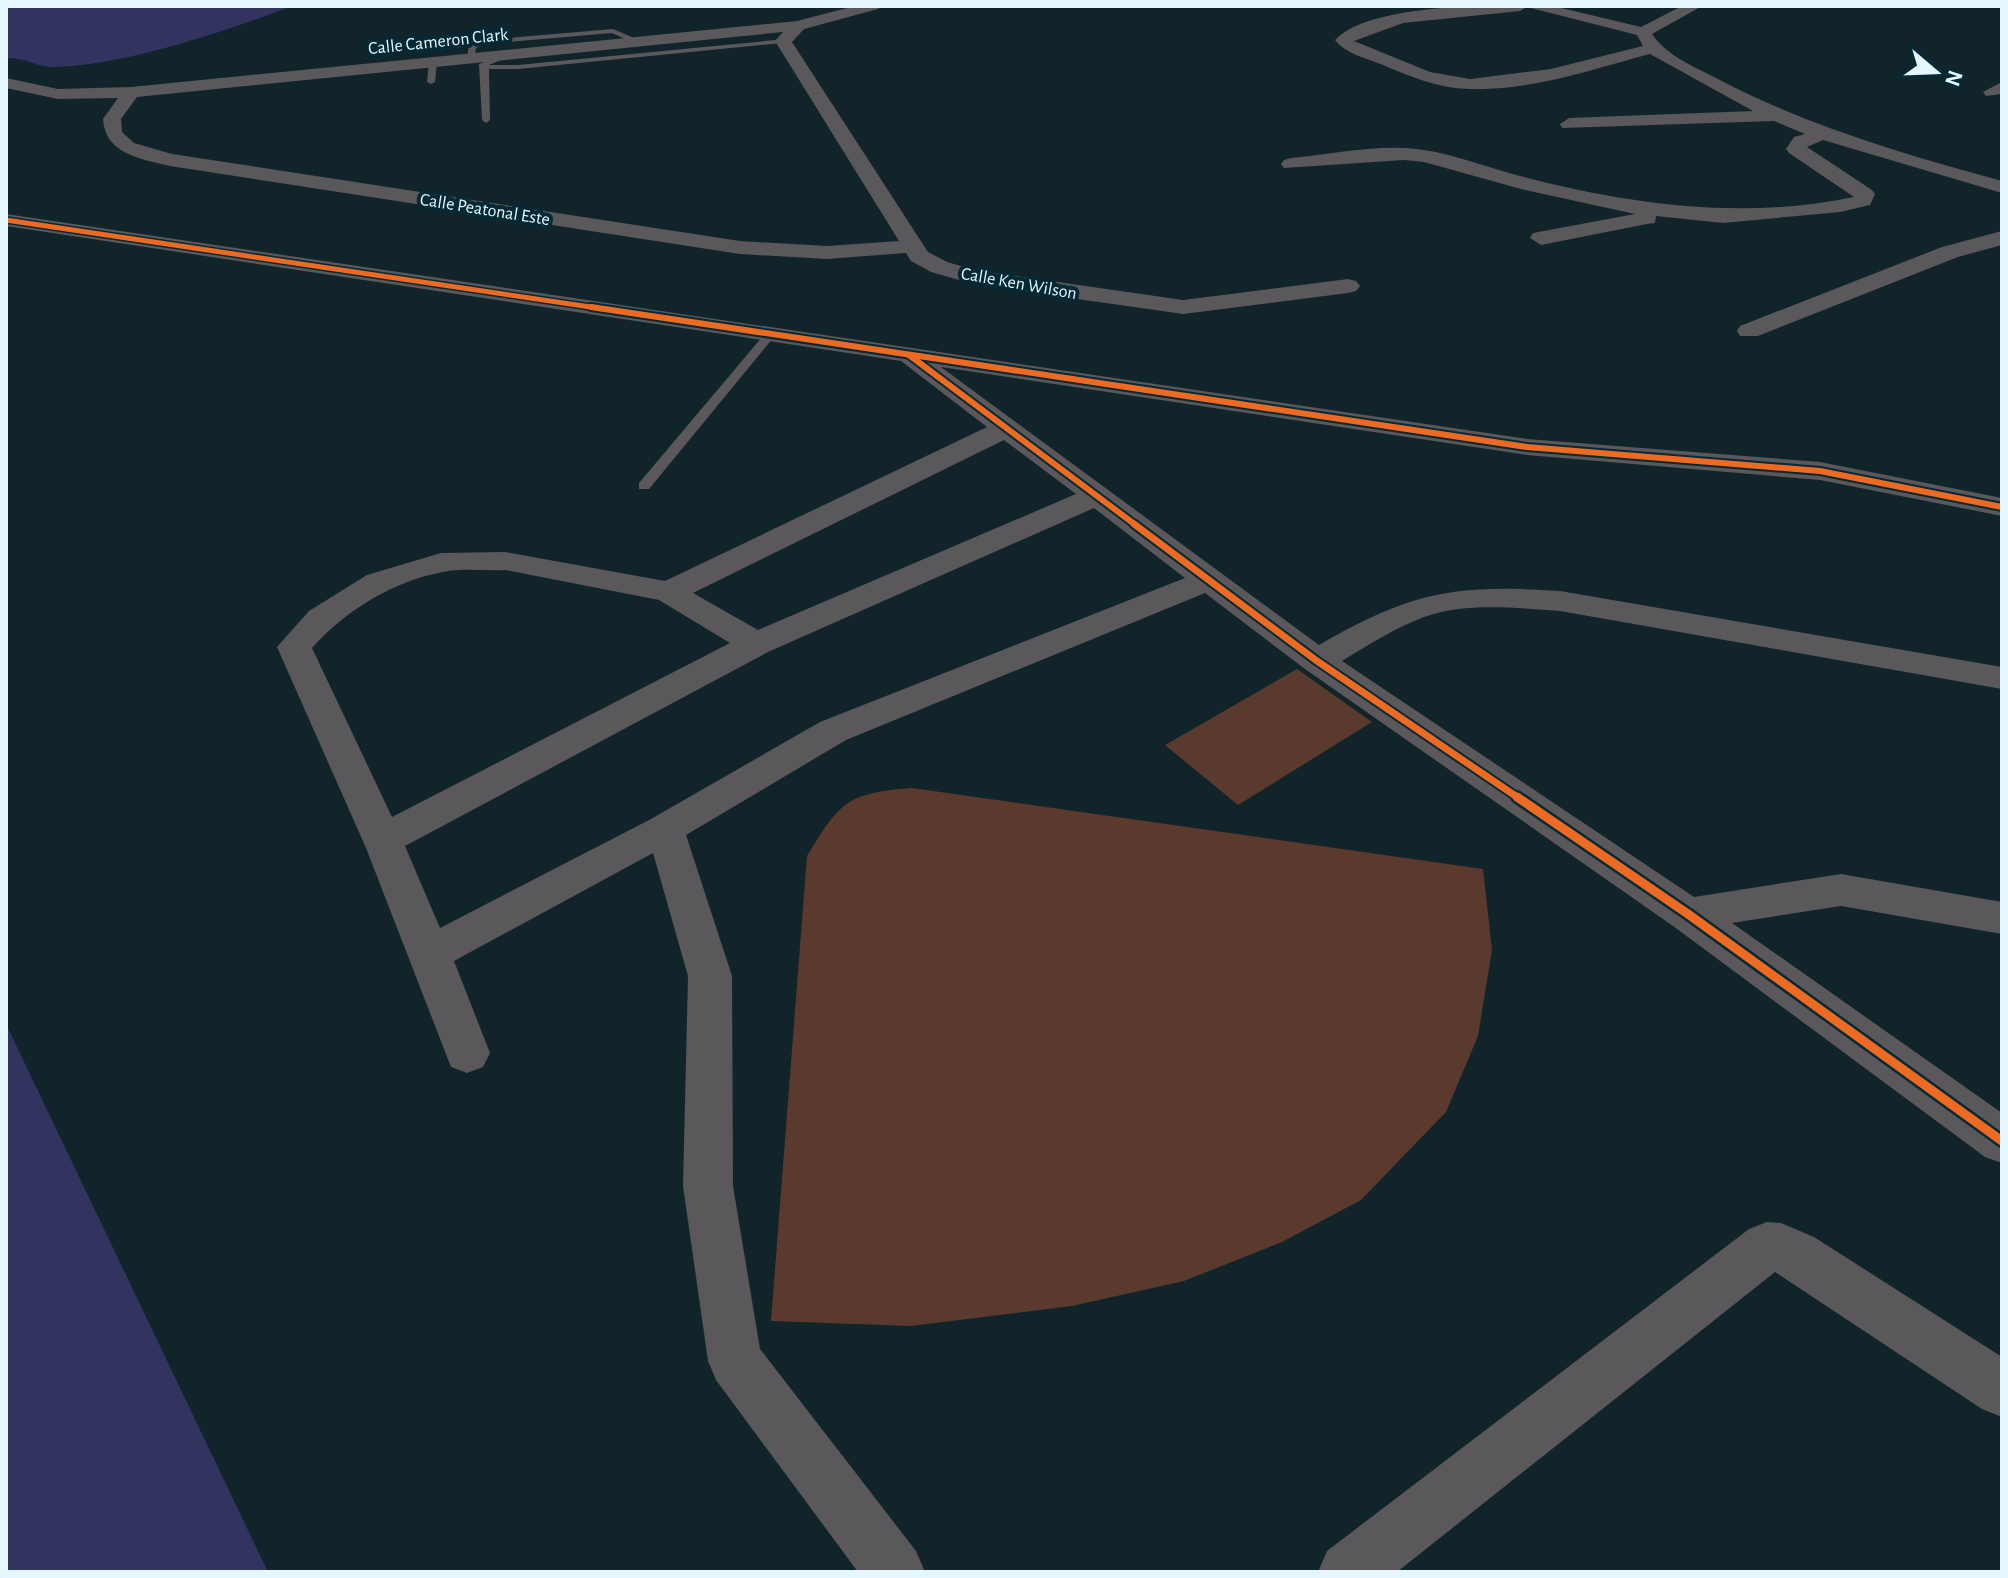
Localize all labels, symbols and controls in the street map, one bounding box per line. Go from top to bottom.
street label: Calle Cameron Clark [367,26,510,58]
north arrow [1896,32,1976,112]
text: N [1941,67,1967,89]
street label: Calle Peatonal Este [419,191,551,229]
street label: Calle Ken Wilson [959,265,1078,303]

